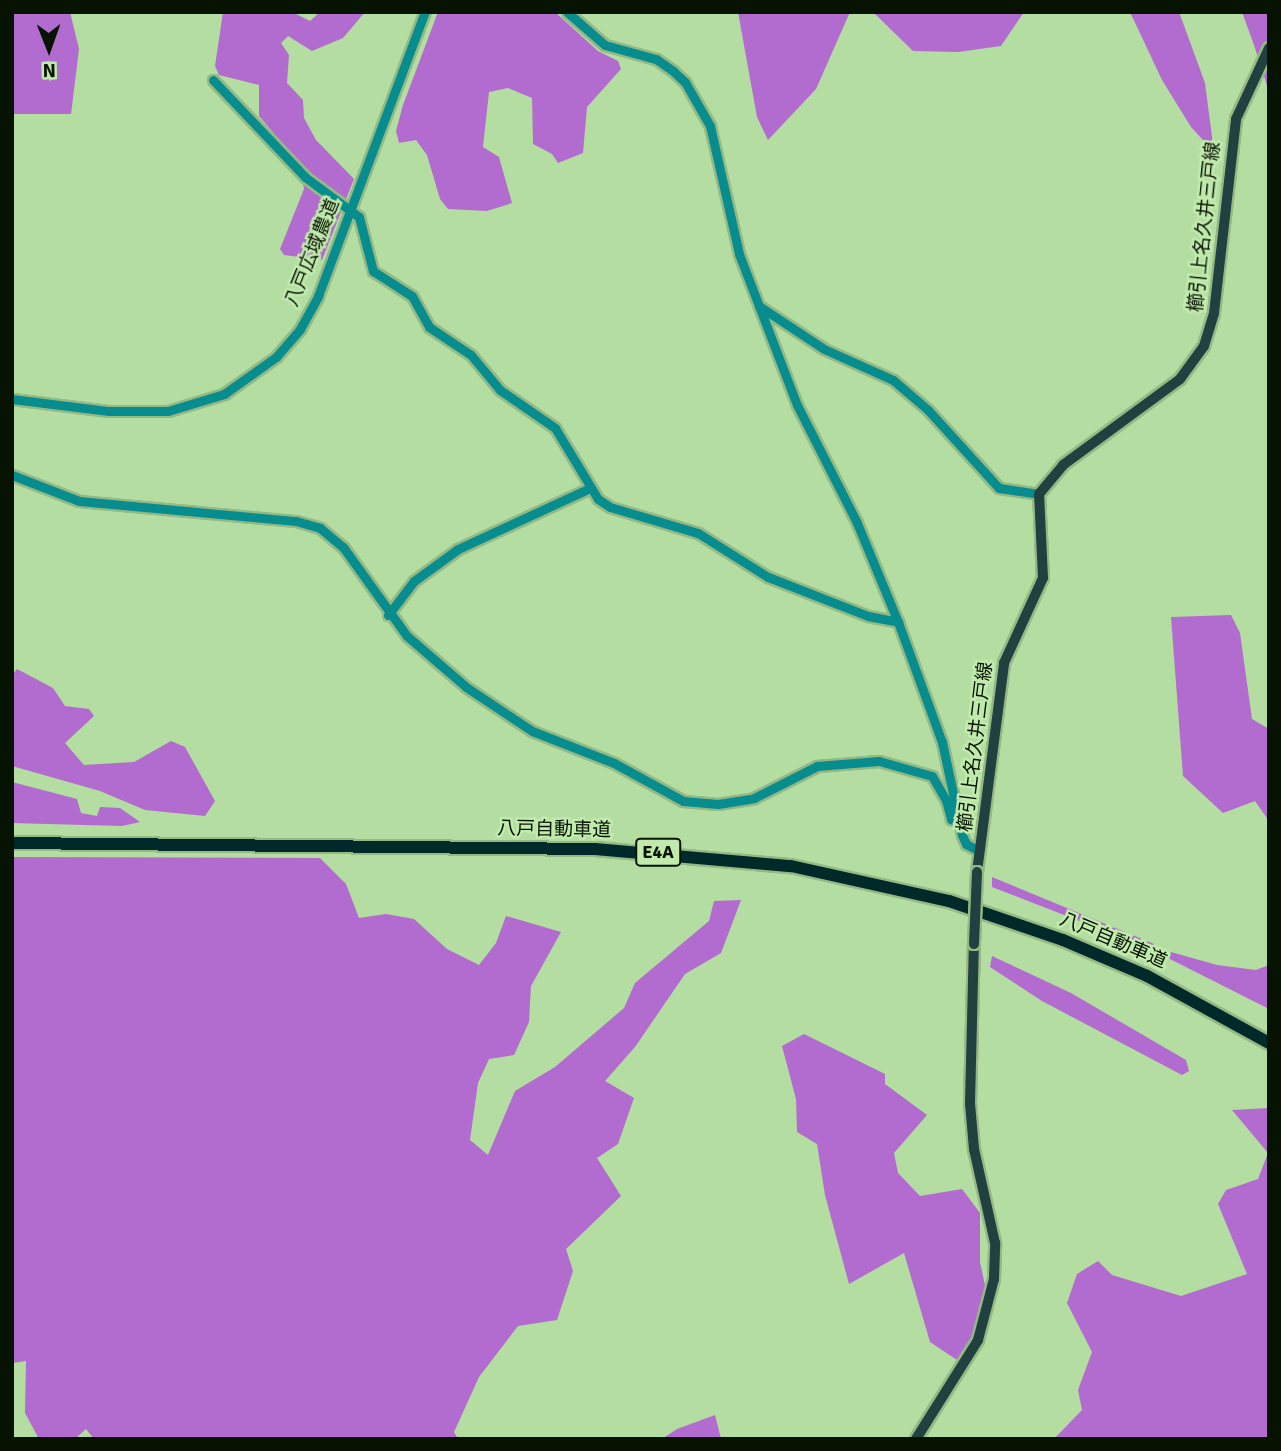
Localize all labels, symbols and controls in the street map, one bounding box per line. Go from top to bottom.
north arrow [14,14,84,84]
text: N [43,58,56,82]
street label: 櫛引上名久井三戸線 [1185,141,1225,313]
street label: 八戸広域農道 [281,196,345,310]
street label: 櫛引上名久井三戸線 [954,661,998,833]
street label: 八戸自動車道 [497,818,611,842]
road number: E4A [634,838,682,866]
street label: 八戸自動車道 [1056,908,1170,974]

